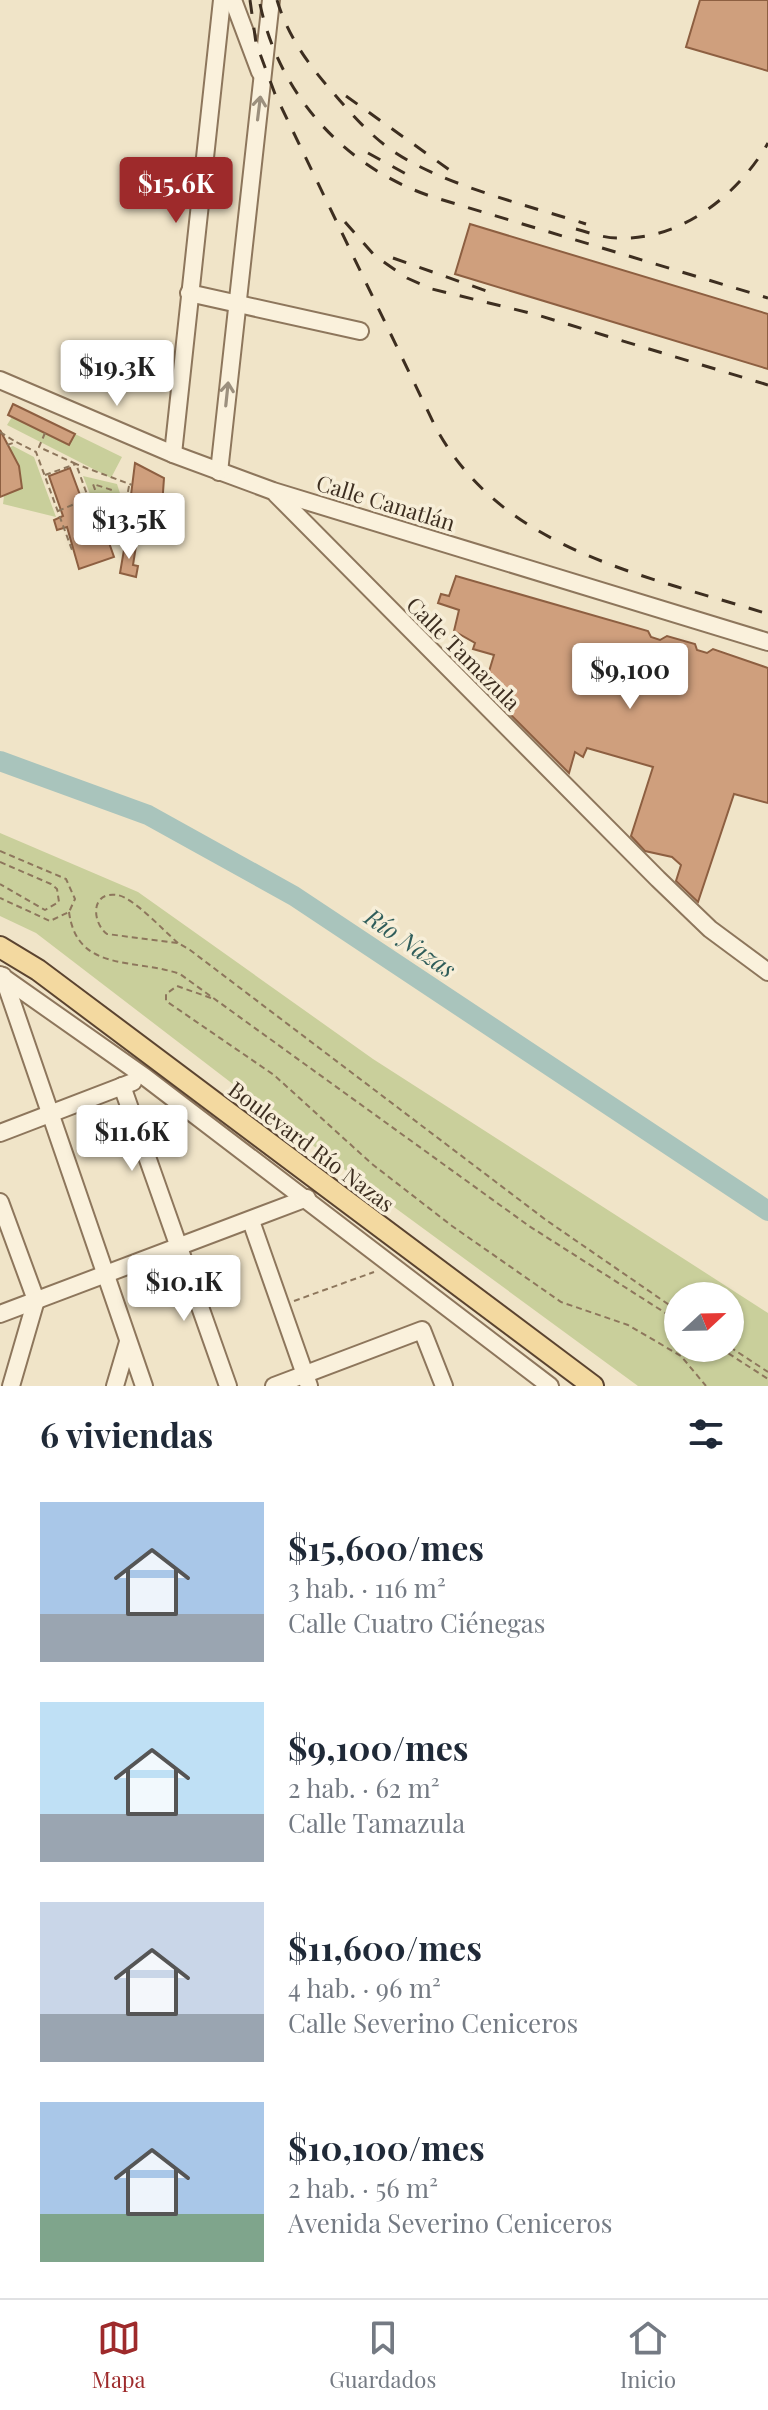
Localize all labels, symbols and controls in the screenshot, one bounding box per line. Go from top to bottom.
one-way arrow [251,95,266,122]
pin: $15.6K [111,157,241,225]
text: $15.6K [138,165,214,200]
pin: $19.3K [52,340,182,408]
text: $19.3K [79,348,155,383]
one-way arrow [220,381,235,408]
street label: Calle Canatlán [313,467,459,537]
pin: $13.5K [64,493,194,561]
text: $13.5K [92,501,166,536]
street label: Calle Tamazula [400,589,528,717]
pin: $9,100 [565,643,695,711]
text: $9,100 [590,651,670,686]
water label: Río Nazas [359,899,463,984]
street label: Boulevard Río Nazas [223,1074,401,1218]
pin: $11.6K [67,1105,197,1173]
text: $11.6K [94,1113,170,1148]
pin: $10.1K [119,1255,249,1323]
text: $10.1K [145,1263,223,1298]
north arrow [664,1282,744,1362]
map controls [664,1282,744,1362]
text: 6 viviendas [40,1411,213,1457]
icon: filters [684,1412,728,1456]
text: $15,600/mes [288,1524,484,1570]
icon: home [104,1534,200,1630]
text: 3 hab. · 116 m² [288,1570,446,1605]
text: Calle Cuatro Ciénegas [288,1605,545,1640]
text: $9,100/mes [288,1724,469,1770]
icon: home [104,1734,200,1830]
text: 2 hab. · 62 m² [288,1770,440,1805]
text: Calle Tamazula [288,1805,465,1840]
text: $11,600/mes [288,1924,482,1970]
icon: home [104,1934,200,2030]
text: 4 hab. · 96 m² [288,1970,441,2005]
text: Calle Severino Ceniceros [288,2005,578,2040]
text: $10,100/mes [288,2124,485,2170]
icon: home [104,2134,200,2230]
text: 2 hab. · 56 m² [288,2170,438,2205]
text: Avenida Severino Ceniceros [288,2205,612,2240]
tab: Mapa [92,2316,146,2394]
tab: Guardados [329,2316,436,2394]
tab: Inicio [620,2316,676,2394]

